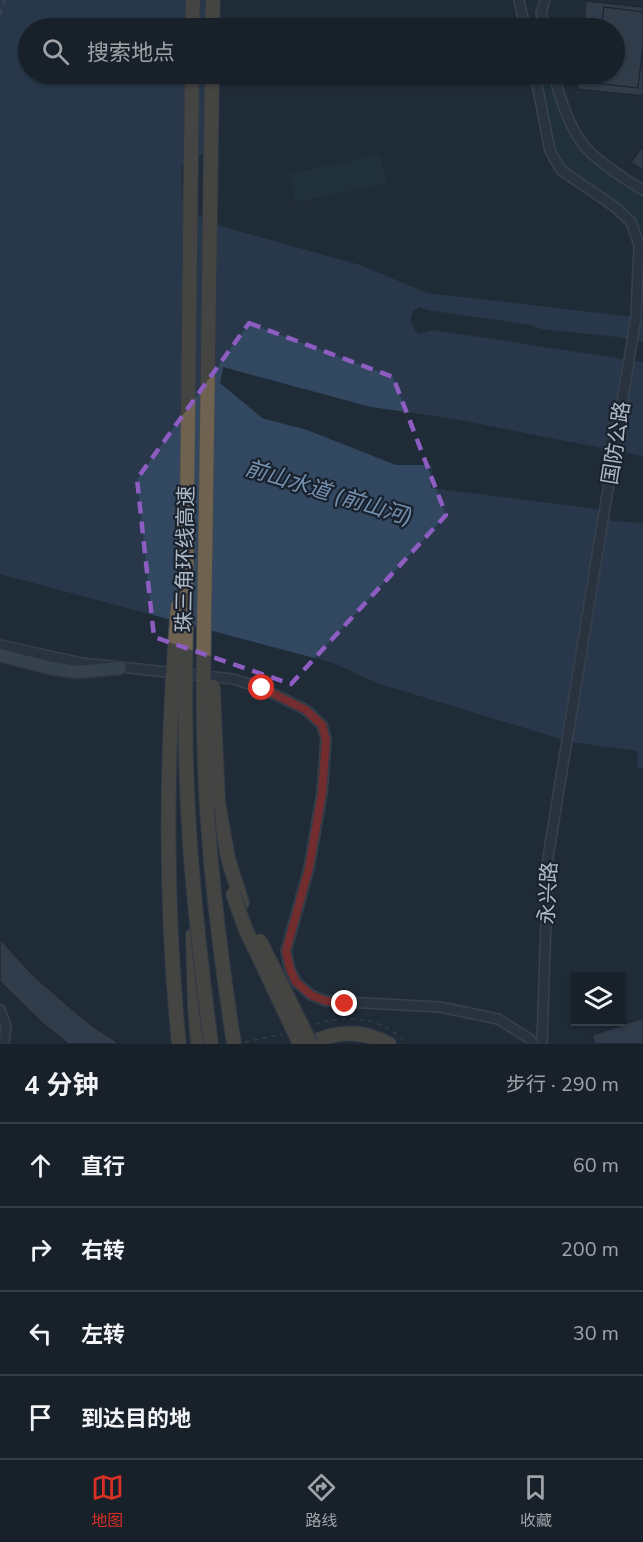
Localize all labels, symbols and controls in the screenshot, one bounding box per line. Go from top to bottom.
search box [18,18,625,84]
icon: search [39,35,72,68]
text: 搜索地点 [87,38,175,68]
street label: 国防公路 [596,399,636,487]
water label: 前山水道 (前山河) [241,453,416,533]
street label: 珠三角环线高速 [170,485,200,633]
route start [248,674,274,700]
street label: 永兴路 [532,861,564,925]
map controls [571,972,625,1026]
button: layers [571,972,625,1026]
route end [331,990,357,1016]
text: 4 分钟 [24,1068,99,1103]
text: 步行 · 290 m [506,1071,619,1098]
icon: ahead [24,1149,57,1182]
text: 直行 [81,1152,125,1182]
text: 60 m [573,1152,619,1179]
icon: right [24,1233,57,1266]
text: 右转 [81,1236,125,1266]
text: 200 m [561,1236,619,1263]
icon: left [24,1317,57,1350]
text: 左转 [81,1320,125,1350]
text: 30 m [573,1320,619,1347]
icon: arrive [24,1401,57,1434]
text: 到达目的地 [81,1404,191,1434]
tab: 地图 [91,1471,124,1532]
tab: 路线 [305,1471,338,1532]
tab: 收藏 [519,1471,552,1532]

